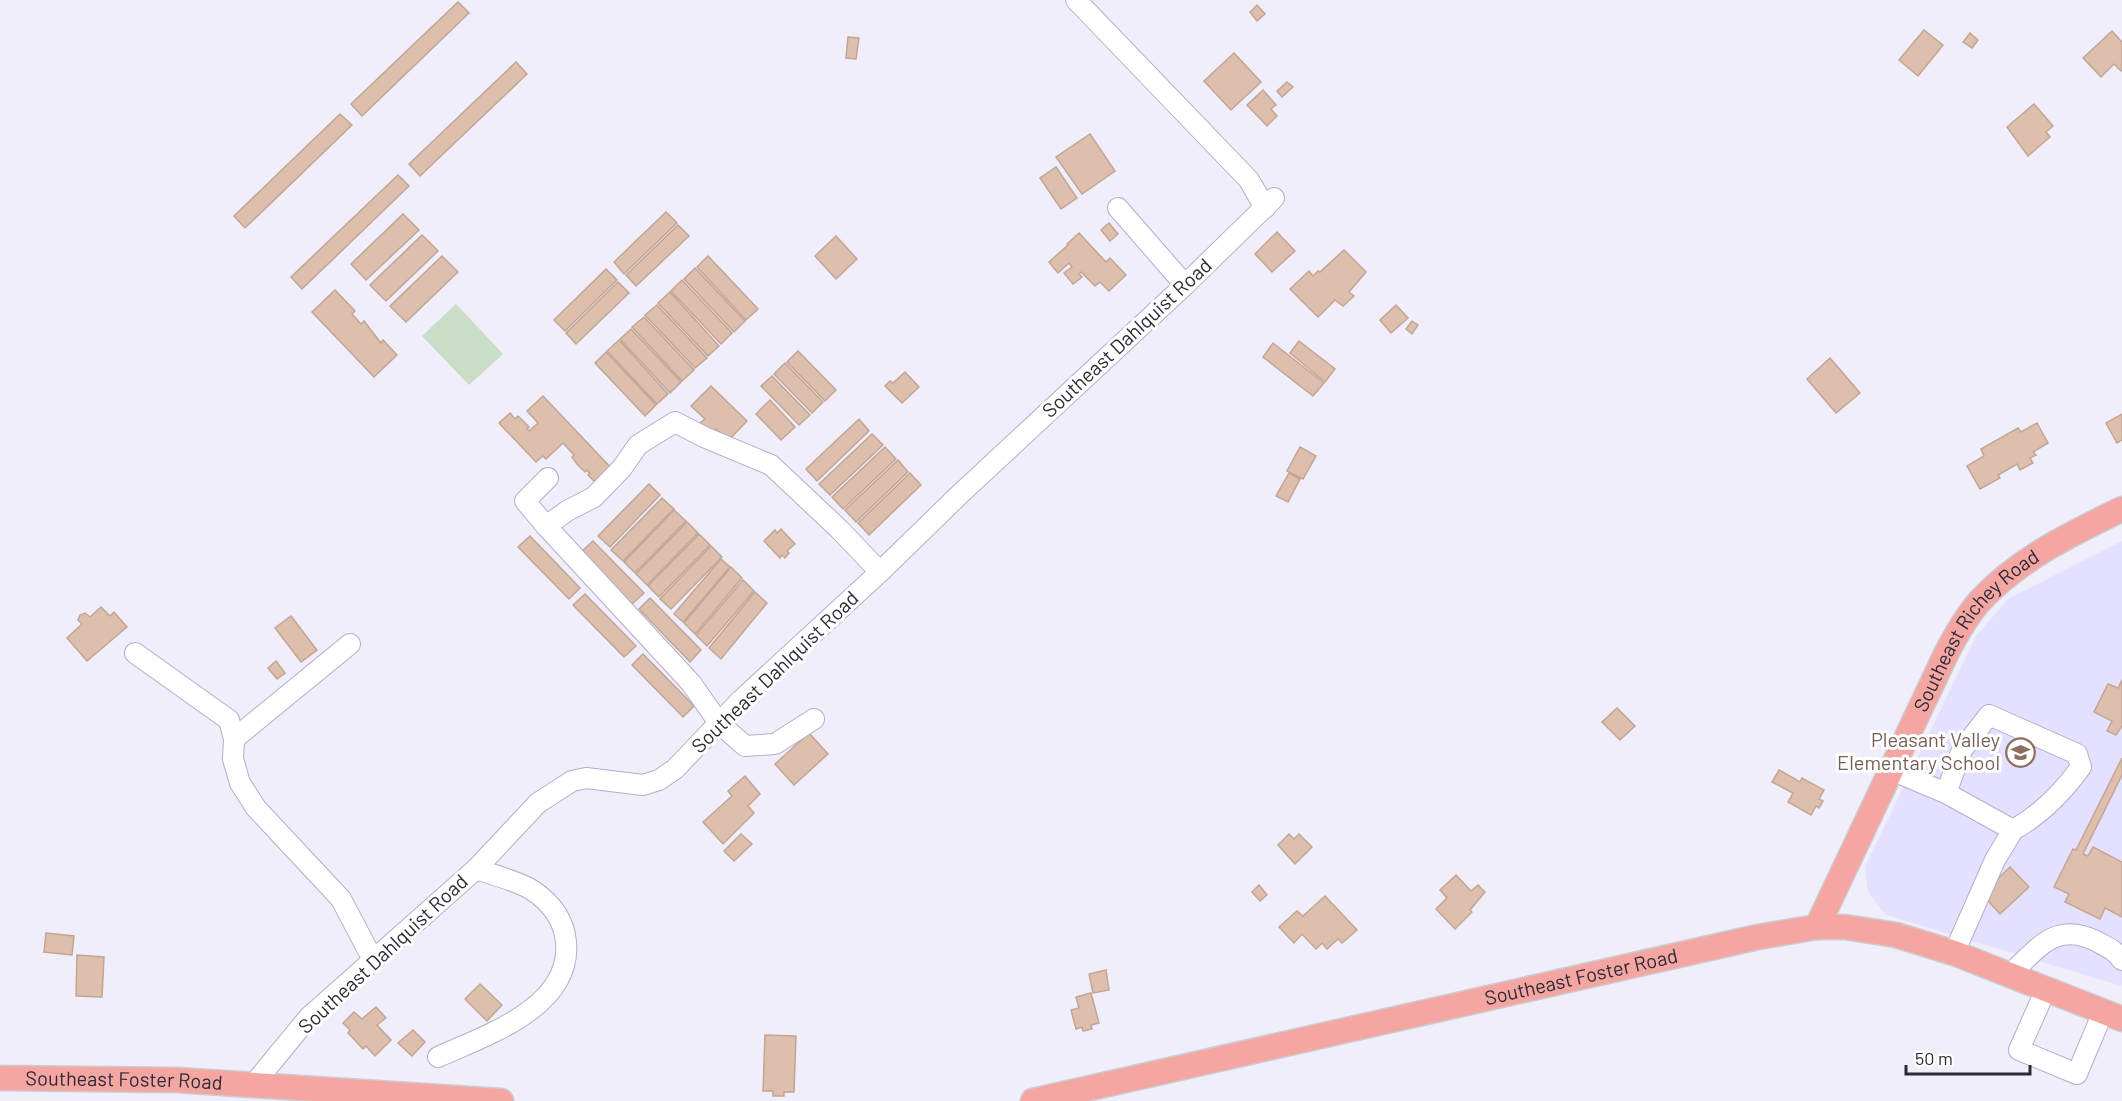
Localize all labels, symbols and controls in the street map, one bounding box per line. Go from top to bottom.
street label: Southeast Dahlquist Road [1037,253,1216,422]
street label: Southeast Richey Road [1908,544,2043,715]
street label: Southeast Dahlquist Road [686,585,863,757]
place label: Pleasant Valley Elementary School [1837,727,2000,774]
school or university icon: Pleasant Valley Elementary School [2005,736,2037,768]
street label: Southeast Dahlquist Road [293,869,472,1038]
street label: Southeast Foster Road [1482,943,1680,1009]
scale bar [1906,1038,2030,1076]
text: 50 m [1915,1047,1953,1069]
street label: Southeast Foster Road [25,1065,223,1094]

